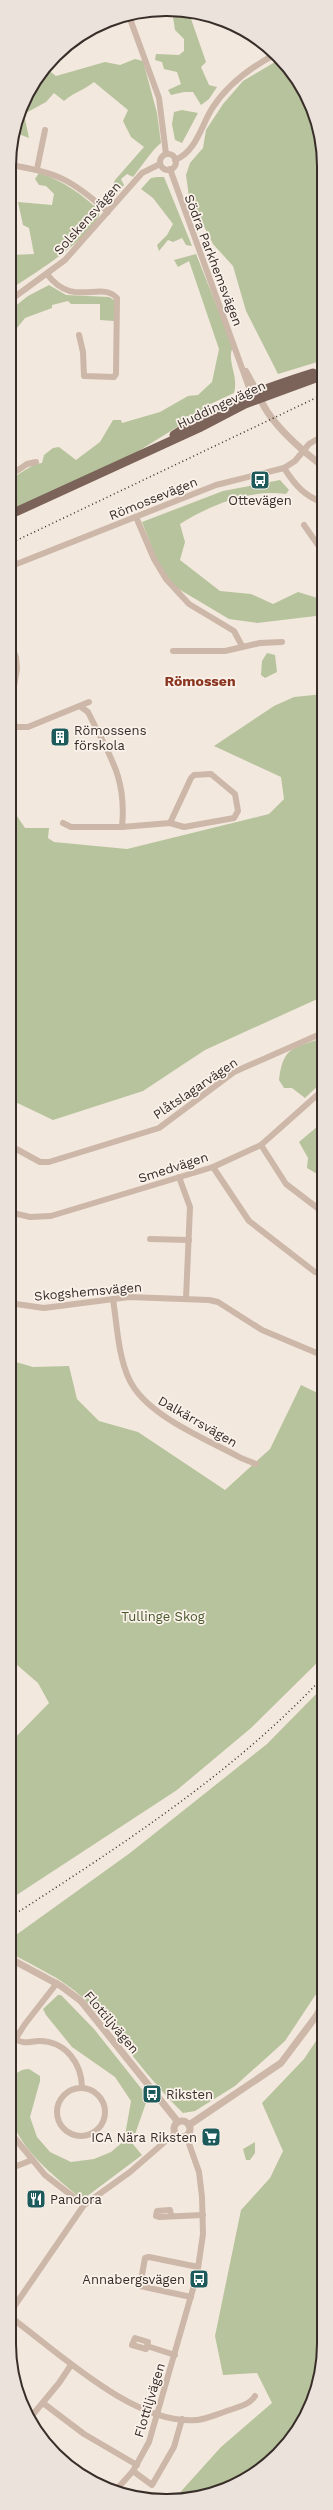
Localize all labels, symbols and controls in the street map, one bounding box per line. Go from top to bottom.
street label: Solskensvägen [51,179,124,258]
street label: Södra Parkhemsvägen [181,192,246,328]
street label: Huddingevägen [175,377,268,432]
bus stop icon: Ottevägen [249,469,271,491]
street label: Römossevägen [107,474,200,523]
place label: Ottevägen [228,493,292,508]
district label: Römossen [164,673,236,689]
place label: Römossens förskola [74,723,147,753]
building icon: Römossens förskola [49,726,71,748]
street label: Plåtslagarvägen [150,1055,240,1122]
street label: Smedvägen [136,1149,210,1186]
street label: Skogshemsvägen [34,1279,143,1304]
street label: Dalkärrsvägen [156,1393,240,1450]
park label: Tullinge Skog [121,1609,205,1624]
street label: Flottiljvägen [81,1988,142,2057]
bus stop icon: Riksten [141,2083,163,2105]
place label: Riksten [166,2087,213,2102]
supermarket icon: ICA Nära Riksten [200,2126,222,2148]
place label: ICA Nära Riksten [91,2130,197,2145]
restaurant icon: Pandora [25,2188,47,2210]
place label: Pandora [50,2192,102,2207]
bus stop icon: Annabergsvägen [188,2268,210,2290]
place label: Annabergsvägen [82,2272,185,2287]
street label: Flottiljvägen [131,2361,168,2439]

